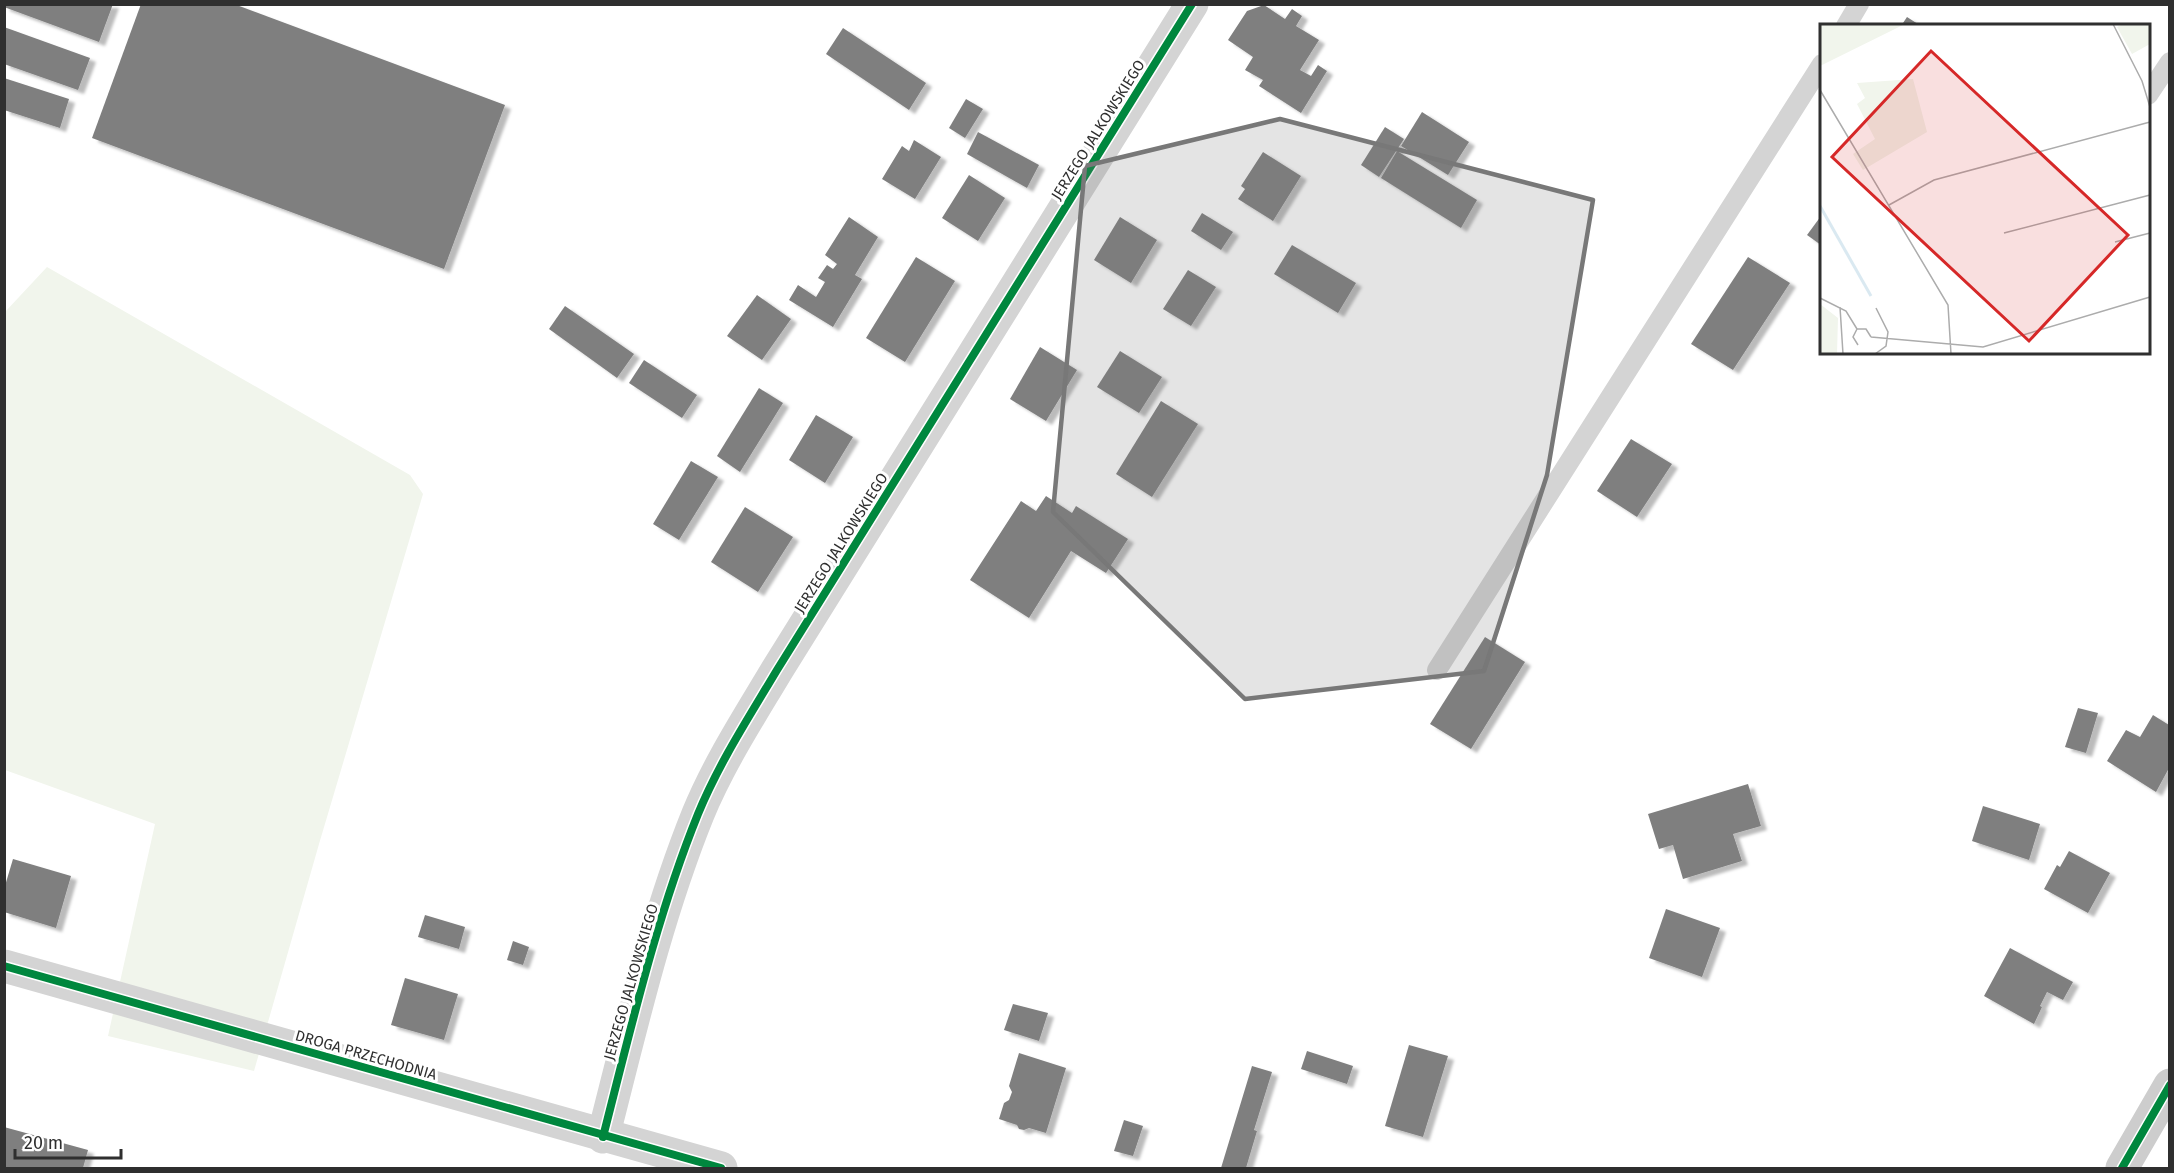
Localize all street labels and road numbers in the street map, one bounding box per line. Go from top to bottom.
street label: JERZEGO JALKOWSKIEGO [1047,57,1149,203]
street label: JERZEGO JALKOWSKIEGO [790,470,892,616]
street label: JERZEGO JALKOWSKIEGO [600,902,662,1062]
street label: DROGA PRZECHODNIA [293,1026,439,1084]

